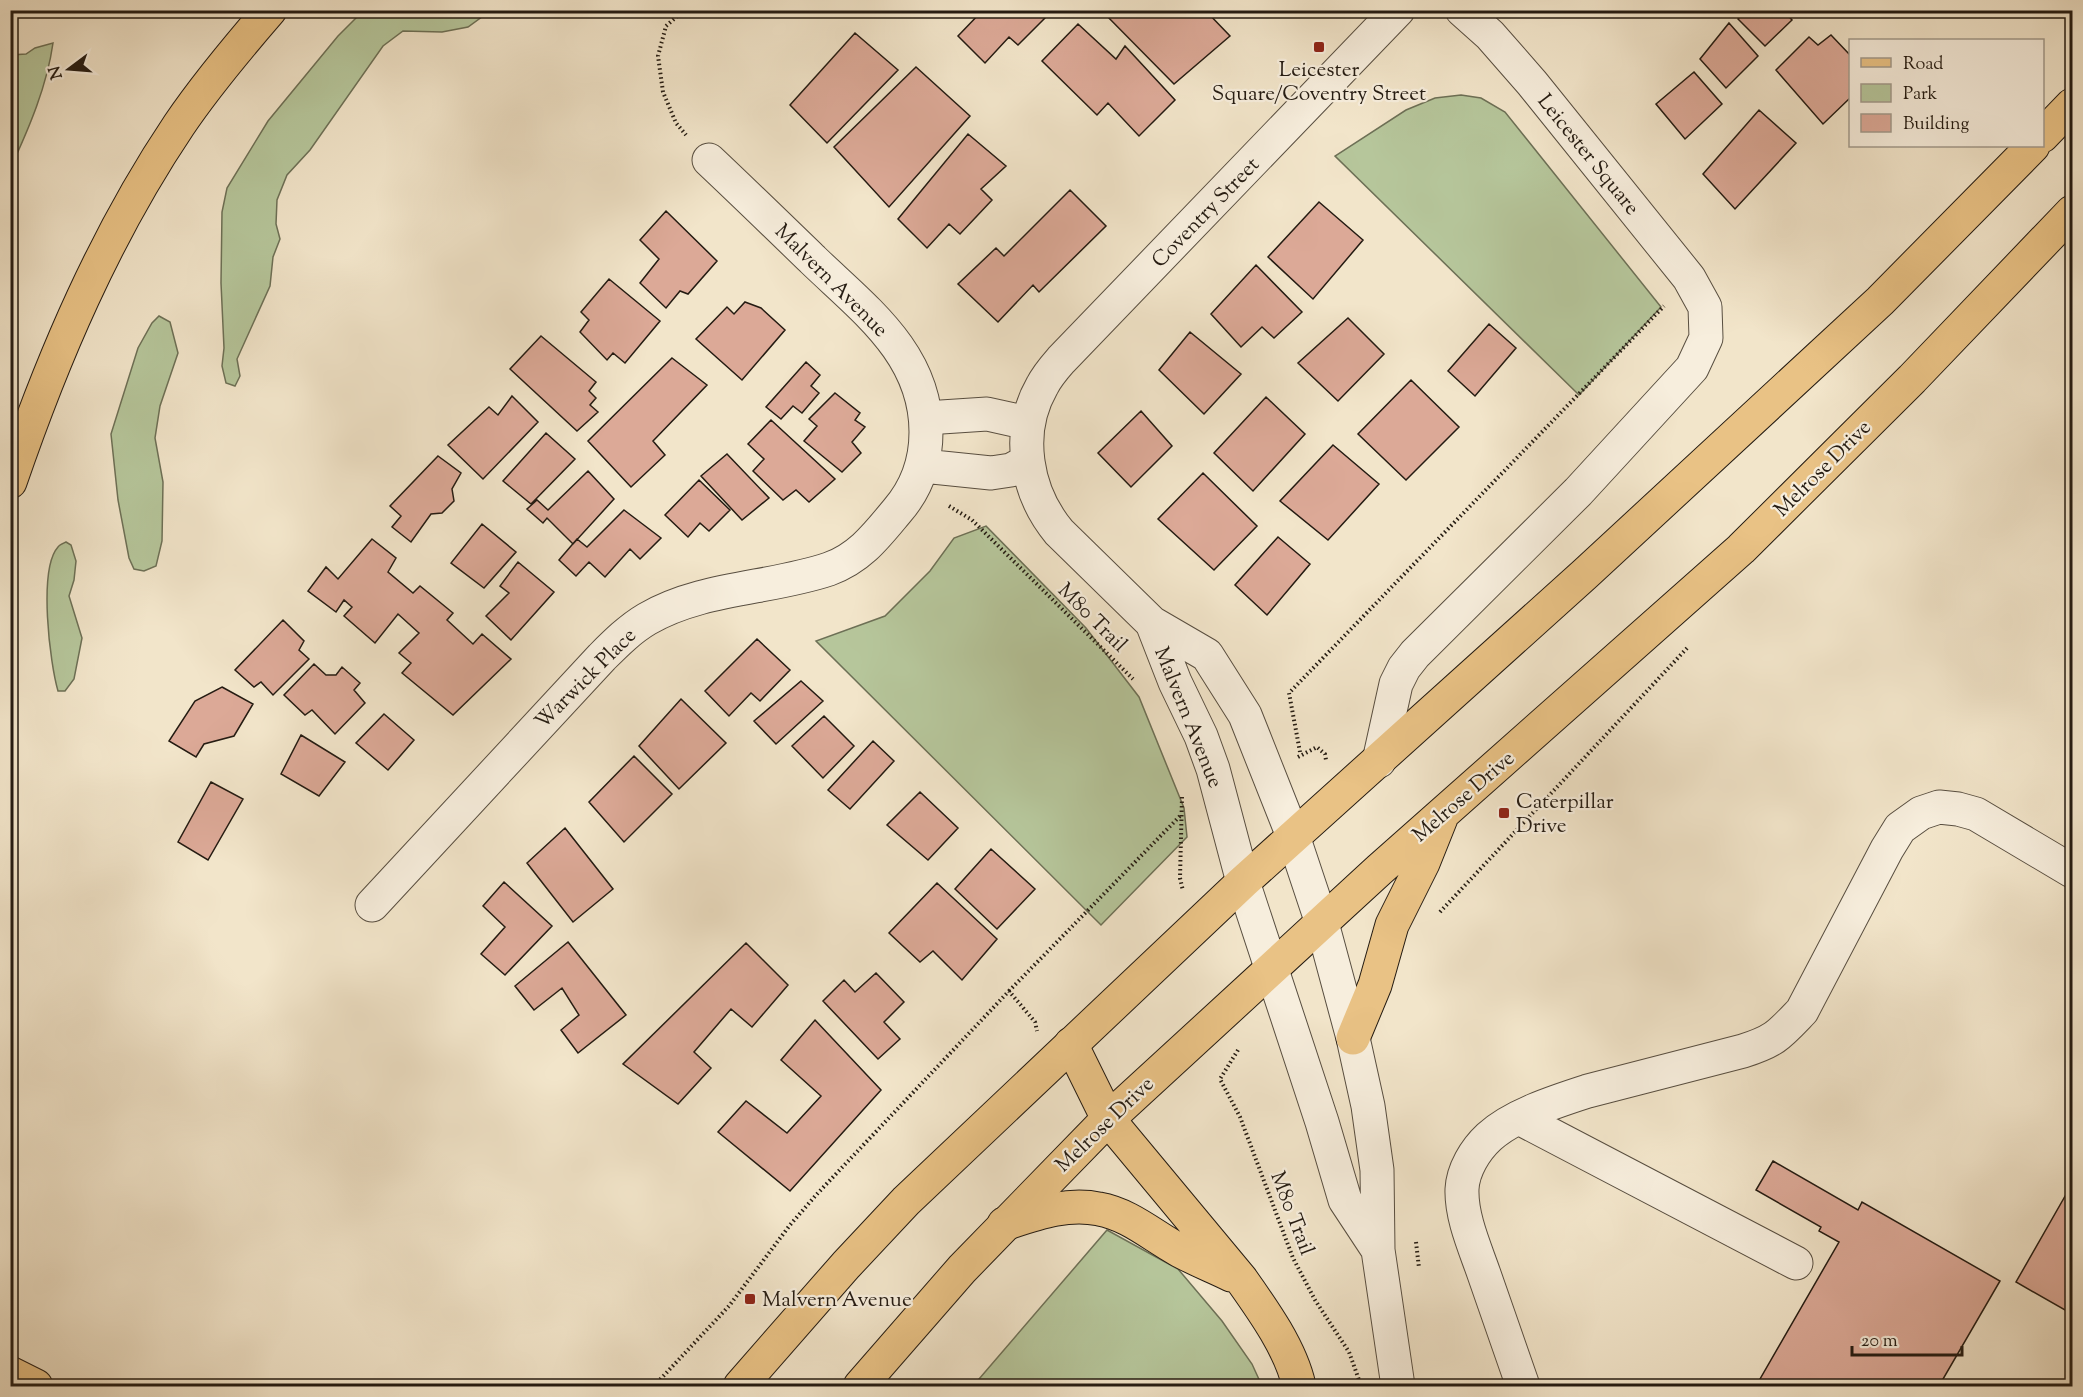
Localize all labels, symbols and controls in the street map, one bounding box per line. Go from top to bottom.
north arrow [39,39,99,99]
legend [1849,39,2044,147]
marker: Leicester Square/Coventry Street [1312,40,1326,54]
text: Road [1903,52,1943,78]
place label: Leicester Square/Coventry Street [1212,56,1426,110]
text: N [44,63,70,82]
text: Park [1903,82,1938,108]
street label: Leicester Square [1529,88,1646,222]
text: Building [1903,112,1969,138]
street label: Coventry Street [1146,151,1267,276]
street label: Malvern Avenue [767,218,894,345]
street label: Melrose Drive [1768,414,1879,525]
street label: M80 Trail [1050,577,1133,660]
street label: Warwick Place [529,622,644,737]
street label: Malvern Avenue [1145,643,1229,793]
street label: Melrose Drive [1407,745,1522,850]
place label: Caterpillar Drive [1516,788,1614,842]
marker: Caterpillar Drive [1497,806,1511,820]
street label: Melrose Drive [1049,1071,1161,1180]
street label: M80 Trail [1261,1167,1321,1260]
place label: Malvern Avenue [762,1286,912,1316]
marker: Malvern Avenue [743,1292,757,1306]
scale bar [1852,1319,1962,1357]
text: 20 m [1861,1329,1898,1355]

